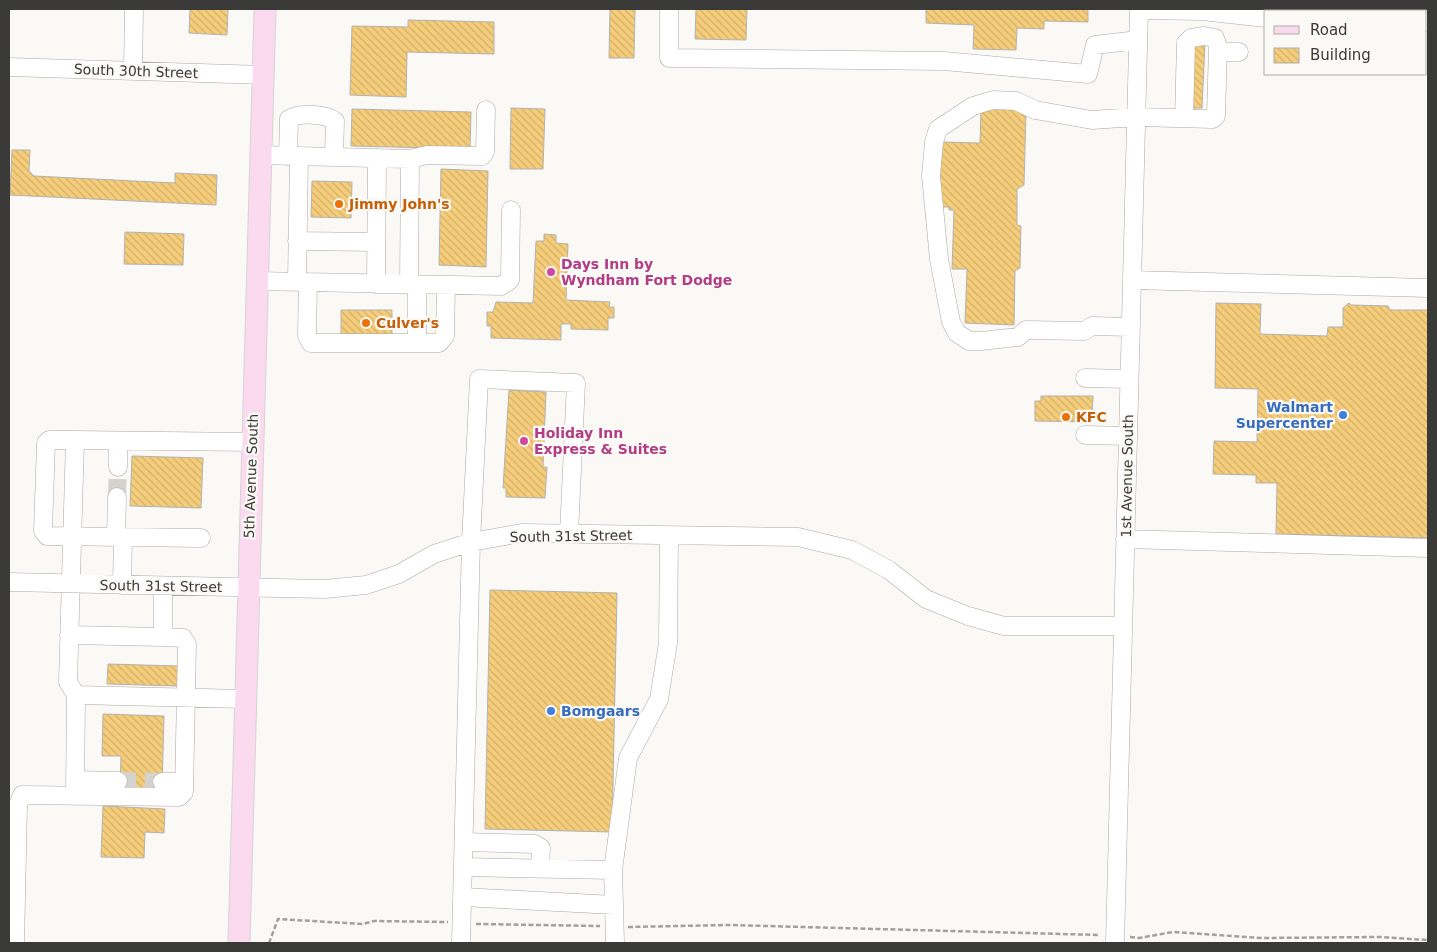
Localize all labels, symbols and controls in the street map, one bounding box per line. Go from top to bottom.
legend [1264,10,1427,75]
text: Road [1310,21,1348,39]
text: Building [1310,46,1371,64]
street label: South 30th Street [74,61,199,81]
place label: Jimmy John's [348,196,450,212]
marker: Jimmy John's [333,198,345,210]
place label: Days Inn by Wyndham Fort Dodge [561,256,732,288]
marker: Days Inn by Wyndham Fort Dodge [545,266,557,278]
place label: Culver's [376,315,439,331]
marker: Culver's [360,317,372,329]
place label: Walmart Supercenter [1236,399,1333,431]
place label: KFC [1076,409,1107,425]
marker: Walmart Supercenter [1337,409,1349,421]
marker: KFC [1060,411,1072,423]
street label: 5th Avenue South [241,413,261,539]
street label: 1st Avenue South [1118,414,1136,538]
place label: Holiday Inn Express & Suites [534,425,667,457]
marker: Holiday Inn Express & Suites [518,435,530,447]
street label: South 31st Street [510,527,633,545]
street label: South 31st Street [100,577,223,595]
place label: Bomgaars [561,703,640,719]
marker: Bomgaars [545,705,557,717]

